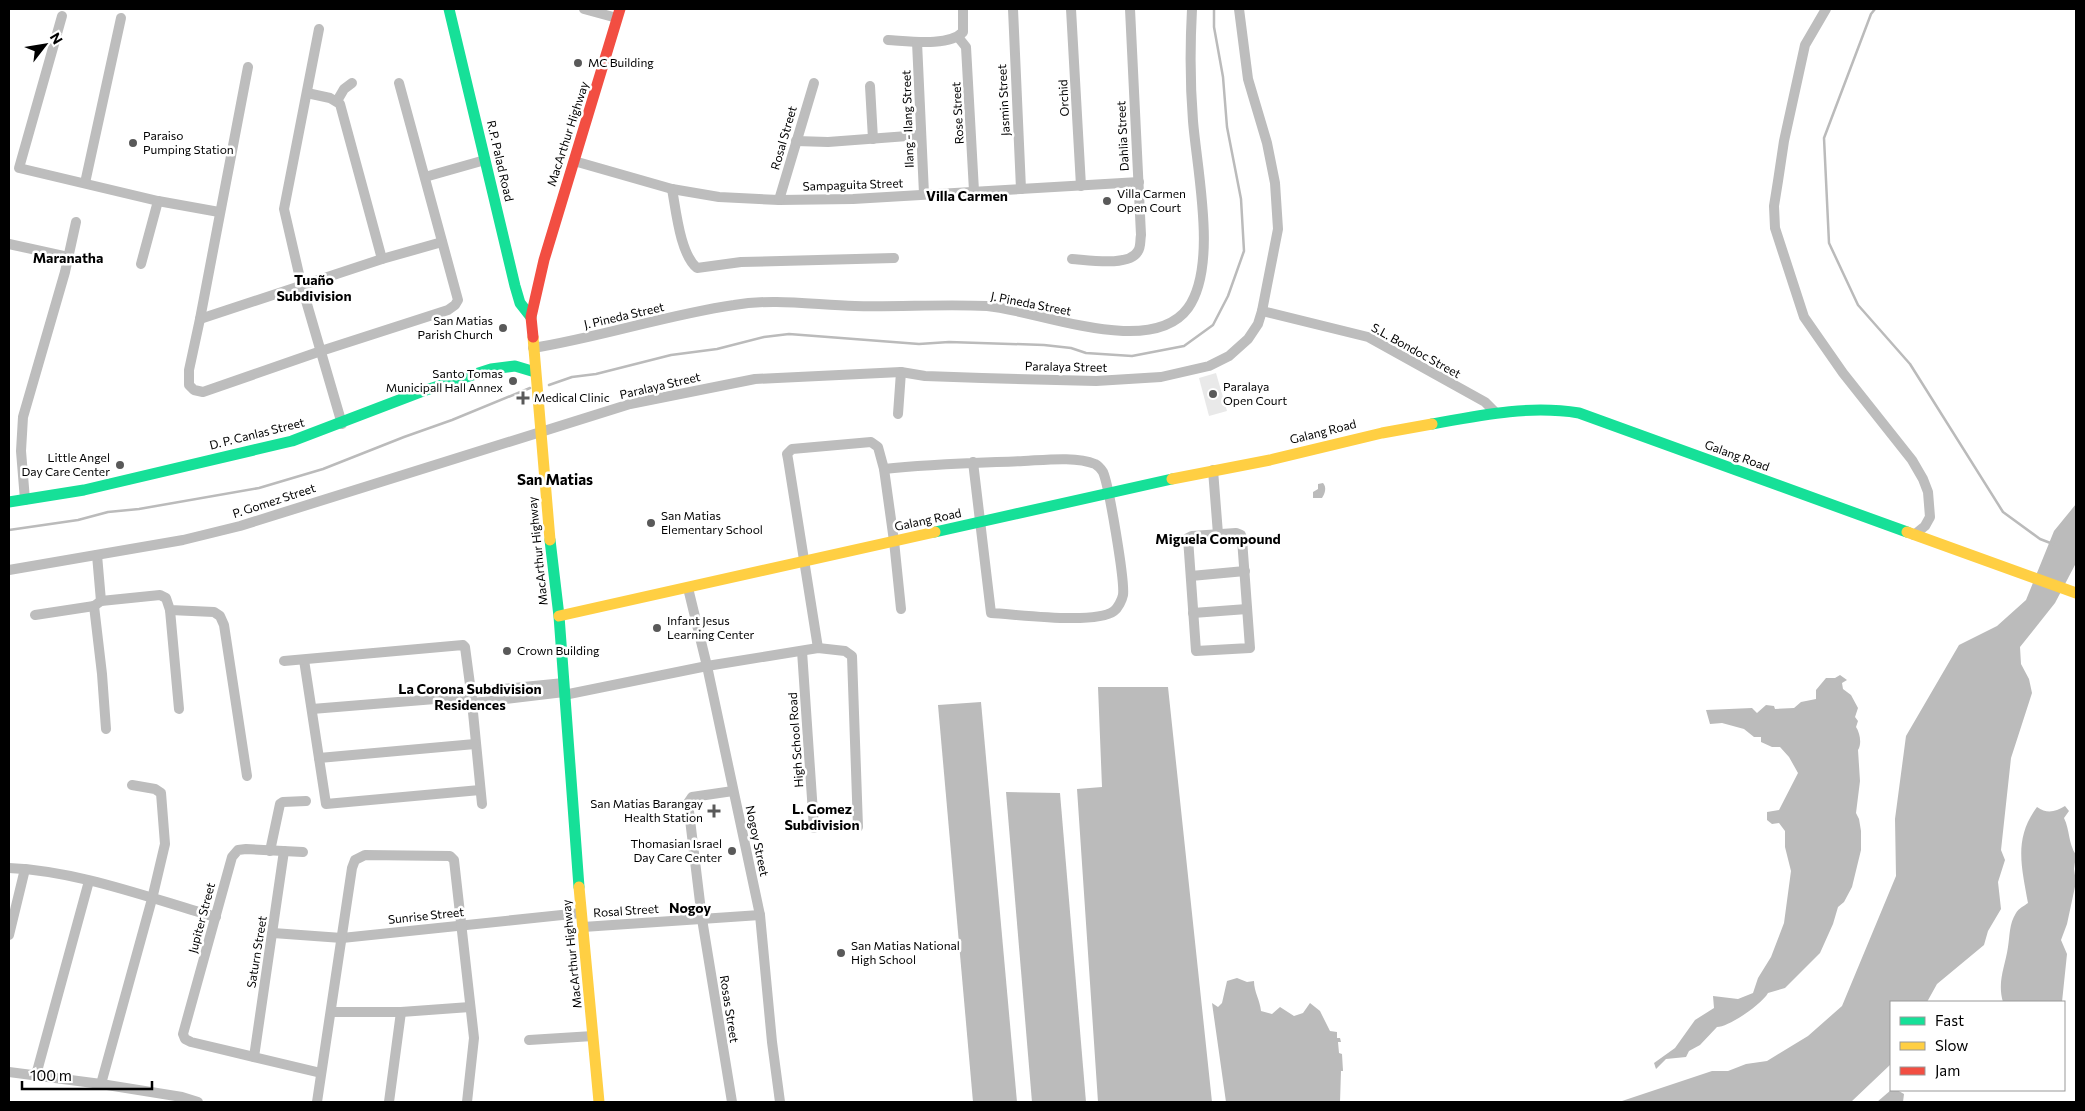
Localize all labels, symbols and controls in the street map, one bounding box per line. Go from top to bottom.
north arrow [20,20,70,70]
text: N [47,29,67,47]
place label: MC Building [588,55,654,69]
marker: MC Building [572,57,584,69]
street label: Jasmin Street [994,64,1013,136]
street label: Ilang - Ilang Street [898,70,916,168]
street label: Orchid [1055,79,1071,117]
street label: MacArthur Highway [543,80,591,188]
street label: Rose Street [948,81,966,145]
street label: Dahlia Street [1113,100,1131,172]
street label: Rosal Street [767,104,799,171]
street label: R.P. Palad Road [485,119,517,203]
place label: Paraiso Pumping Station [143,128,234,156]
marker: Paraiso Pumping Station [127,137,139,149]
street label: Sampaguita Street [802,175,904,193]
place label: Villa Carmen Open Court [1117,186,1186,214]
district label: Villa Carmen [926,187,1008,204]
marker: Villa Carmen Open Court [1101,195,1113,207]
district label: Maranatha [33,249,103,266]
district label: Tuaño Subdivision [276,271,352,304]
street label: J. Pineda Street [989,288,1073,319]
street label: J. Pineda Street [582,299,666,332]
place label: San Matias Parish Church [417,313,493,341]
street label: S.L. Bondoc Street [1369,320,1464,381]
marker: San Matias Parish Church [497,322,509,334]
street label: Paralaya Street [1025,358,1107,374]
place label: Santo Tomas Municipall Hall Annex [386,366,504,394]
street label: Paralaya Street [618,369,702,401]
marker: Santo Tomas Municipall Hall Annex [507,375,519,387]
place label: Paralaya Open Court [1223,379,1287,407]
marker: Paralaya Open Court [1207,388,1219,400]
place label: Medical Clinic [534,390,610,404]
marker: Medical Clinic [516,391,530,405]
street label: D. P. Canlas Street [208,414,306,452]
street label: Galang Road [1288,416,1358,446]
street label: Galang Road [1703,437,1772,473]
place label: Little Angel Day Care Center [21,450,110,478]
marker: Little Angel Day Care Center [114,459,126,471]
district label: San Matias [517,470,593,488]
street label: P. Gomez Street [230,480,317,520]
street label: MacArthur Highway [524,496,550,606]
street label: Galang Road [893,505,963,533]
place label: San Matias Elementary School [661,508,763,536]
marker: San Matias Elementary School [645,517,657,529]
district label: Miguela Compound [1155,530,1281,547]
place label: Infant Jesus Learning Center [667,613,754,641]
marker: Infant Jesus Learning Center [651,622,663,634]
place label: Crown Building [517,643,600,657]
marker: Crown Building [501,645,513,657]
district label: La Corona Subdivision Residences [398,680,542,713]
street label: High School Road [785,692,805,788]
place label: San Matias Barangay Health Station [590,796,703,824]
district label: L. Gomez Subdivision [784,800,860,833]
marker: San Matias Barangay Health Station [707,804,721,818]
street label: Nogoy Street [744,804,772,878]
place label: Thomasian Israel Day Care Center [630,836,722,864]
marker: Thomasian Israel Day Care Center [726,845,738,857]
street label: Jupiter Street [185,881,218,955]
street label: MacArthur Highway [558,899,584,1009]
district label: Nogoy [669,899,711,916]
street label: Rosal Street [593,901,659,919]
street label: Sunrise Street [387,904,465,926]
street label: Saturn Street [243,915,269,989]
place label: San Matias National High School [851,938,960,966]
marker: San Matias National High School [835,947,847,959]
street label: Rosas Street [718,974,742,1044]
legend [1890,1001,2065,1091]
text: Fast [1935,1011,1964,1029]
text: Slow [1935,1036,1968,1054]
scale bar [22,1058,152,1090]
text: Jam [1935,1061,1960,1079]
text: 100 m [30,1066,72,1084]

